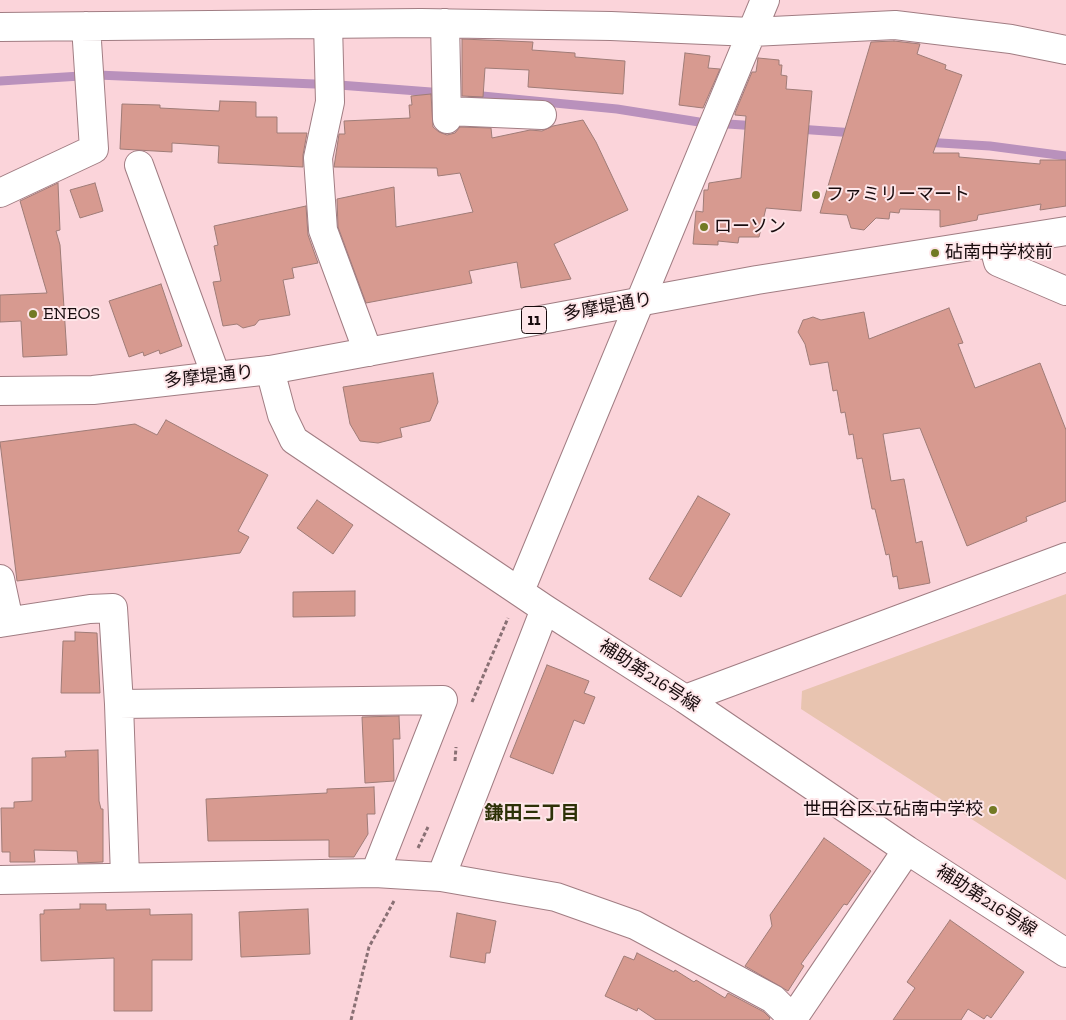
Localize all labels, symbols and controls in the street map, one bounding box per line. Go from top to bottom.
place label: ファミリーマート [826,184,970,206]
marker: ファミリーマート [810,189,822,201]
place label: ローソン [714,216,786,238]
marker: ローソン [698,221,710,233]
place label: 砧南中学校前 [945,242,1053,264]
marker: 砧南中学校前 [929,247,941,259]
street label: 多摩堤通り [562,289,654,325]
place label: ENEOS [43,303,100,325]
road number: 11 [522,306,546,334]
marker: ENEOS [27,308,39,320]
street label: 多摩堤通り [163,362,255,392]
street label: 補助第216号線 [595,635,703,717]
place label: 世田谷区立砧南中学校 [803,799,983,821]
district label: 鎌田三丁目 [485,803,579,825]
marker: 世田谷区立砧南中学校 [987,804,999,816]
street label: 補助第216号線 [932,860,1040,942]

